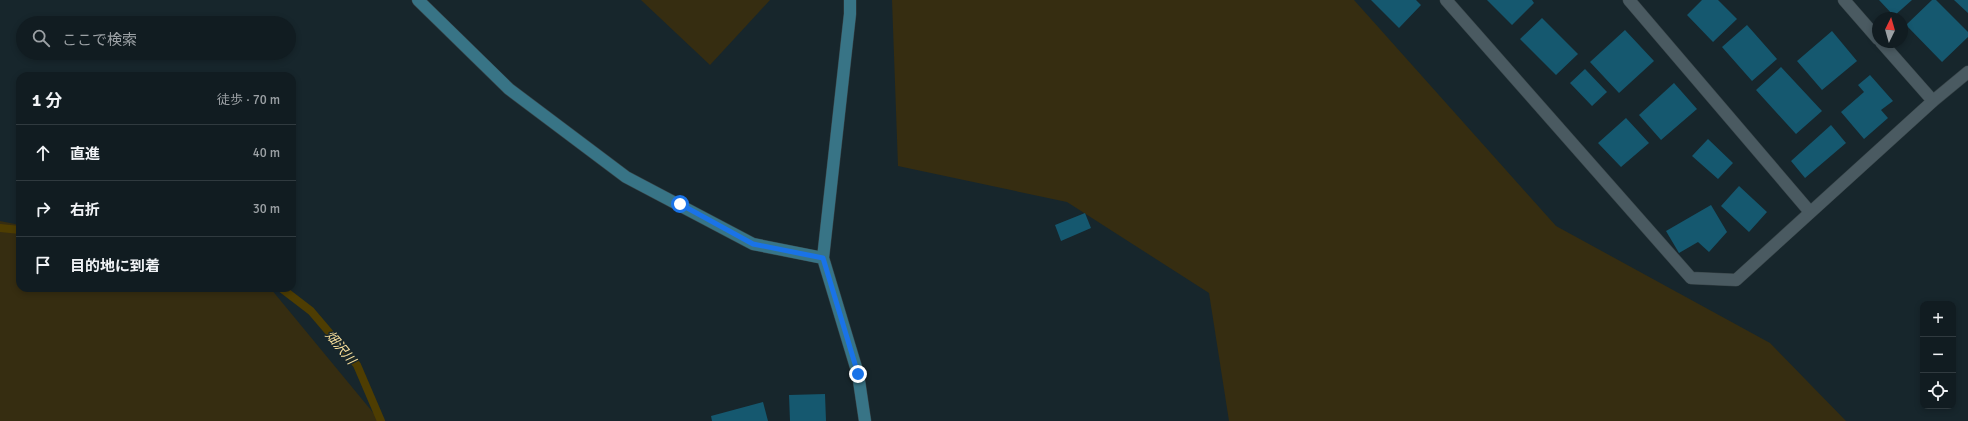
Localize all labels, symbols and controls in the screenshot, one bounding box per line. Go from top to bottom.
north arrow [1872,12,1908,48]
search box [16,16,296,60]
icon: search [30,27,52,49]
text: ここで検索 [62,31,137,49]
text: 1 分 [32,90,62,111]
text: 徒歩 · 70 m [217,92,280,108]
icon: ahead [32,142,54,164]
text: 直進 [70,145,100,163]
text: 40 m [253,145,280,161]
route start [671,195,689,213]
icon: right [32,198,54,220]
text: 右折 [70,201,100,219]
text: 30 m [253,201,280,217]
icon: arrive [32,254,54,276]
text: 目的地に到着 [70,257,160,275]
map controls [1920,301,1956,409]
button: + [1920,301,1956,337]
water label: 畑沢川 [322,328,360,369]
button: − [1920,337,1956,373]
route end [849,365,867,383]
button: locate [1920,373,1956,409]

